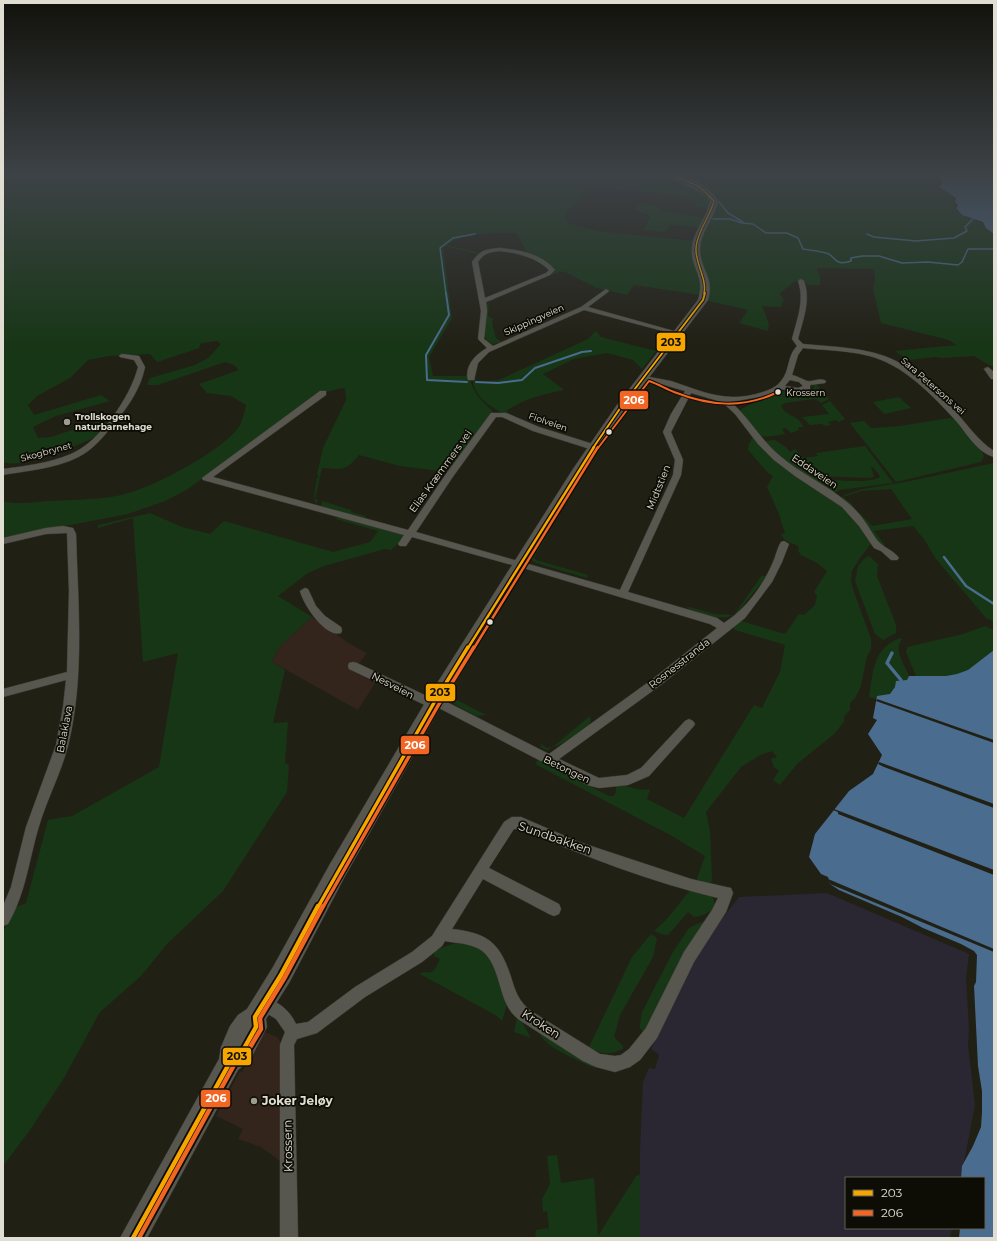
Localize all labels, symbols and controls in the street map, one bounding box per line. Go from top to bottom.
street label: Skippingveien [502,301,565,338]
line badge: 203 [656,332,686,352]
text: 203 [661,335,682,349]
street label: Sara Petersons vei [899,355,968,417]
marker: Krossern [773,387,783,397]
place label: Krossern [786,387,825,398]
line badge: 206 [619,390,649,410]
text: 206 [624,393,644,407]
street label: Fiolveien [527,410,569,433]
place label: Trollskogen naturbarnehage [75,411,152,432]
marker: Trollskogen naturbarnehage [62,417,72,427]
unlabelled marker [604,427,614,437]
street label: Elias Kræmmers vei [406,428,475,515]
street label: Skogbrynet [19,439,73,464]
street label: Eddaveien [789,451,840,492]
street label: Midtstien [644,463,673,512]
unlabelled marker [485,617,495,627]
street label: Rosnesstranda [646,636,712,691]
street label: Nesveien [369,669,416,702]
line badge: 203 [425,683,456,702]
text: 203 [430,685,451,699]
street label: Balaklava [54,704,75,754]
line badge: 206 [400,735,430,755]
text: 206 [405,738,425,752]
street label: Betongen [541,753,592,786]
street label: Sundbakken [517,818,594,857]
street label: Kroken [519,1006,563,1042]
line badge: 203 [222,1047,252,1066]
text: 203 [227,1049,248,1063]
line badge: 206 [200,1089,231,1108]
text: 206 [206,1091,226,1105]
place label: Joker Jeløy [261,1093,333,1108]
marker: Joker Jeløy [249,1096,259,1106]
street label: Krossern [280,1120,295,1172]
legend [845,1177,985,1229]
text: 203 [881,1185,903,1200]
text: 206 [881,1205,903,1220]

